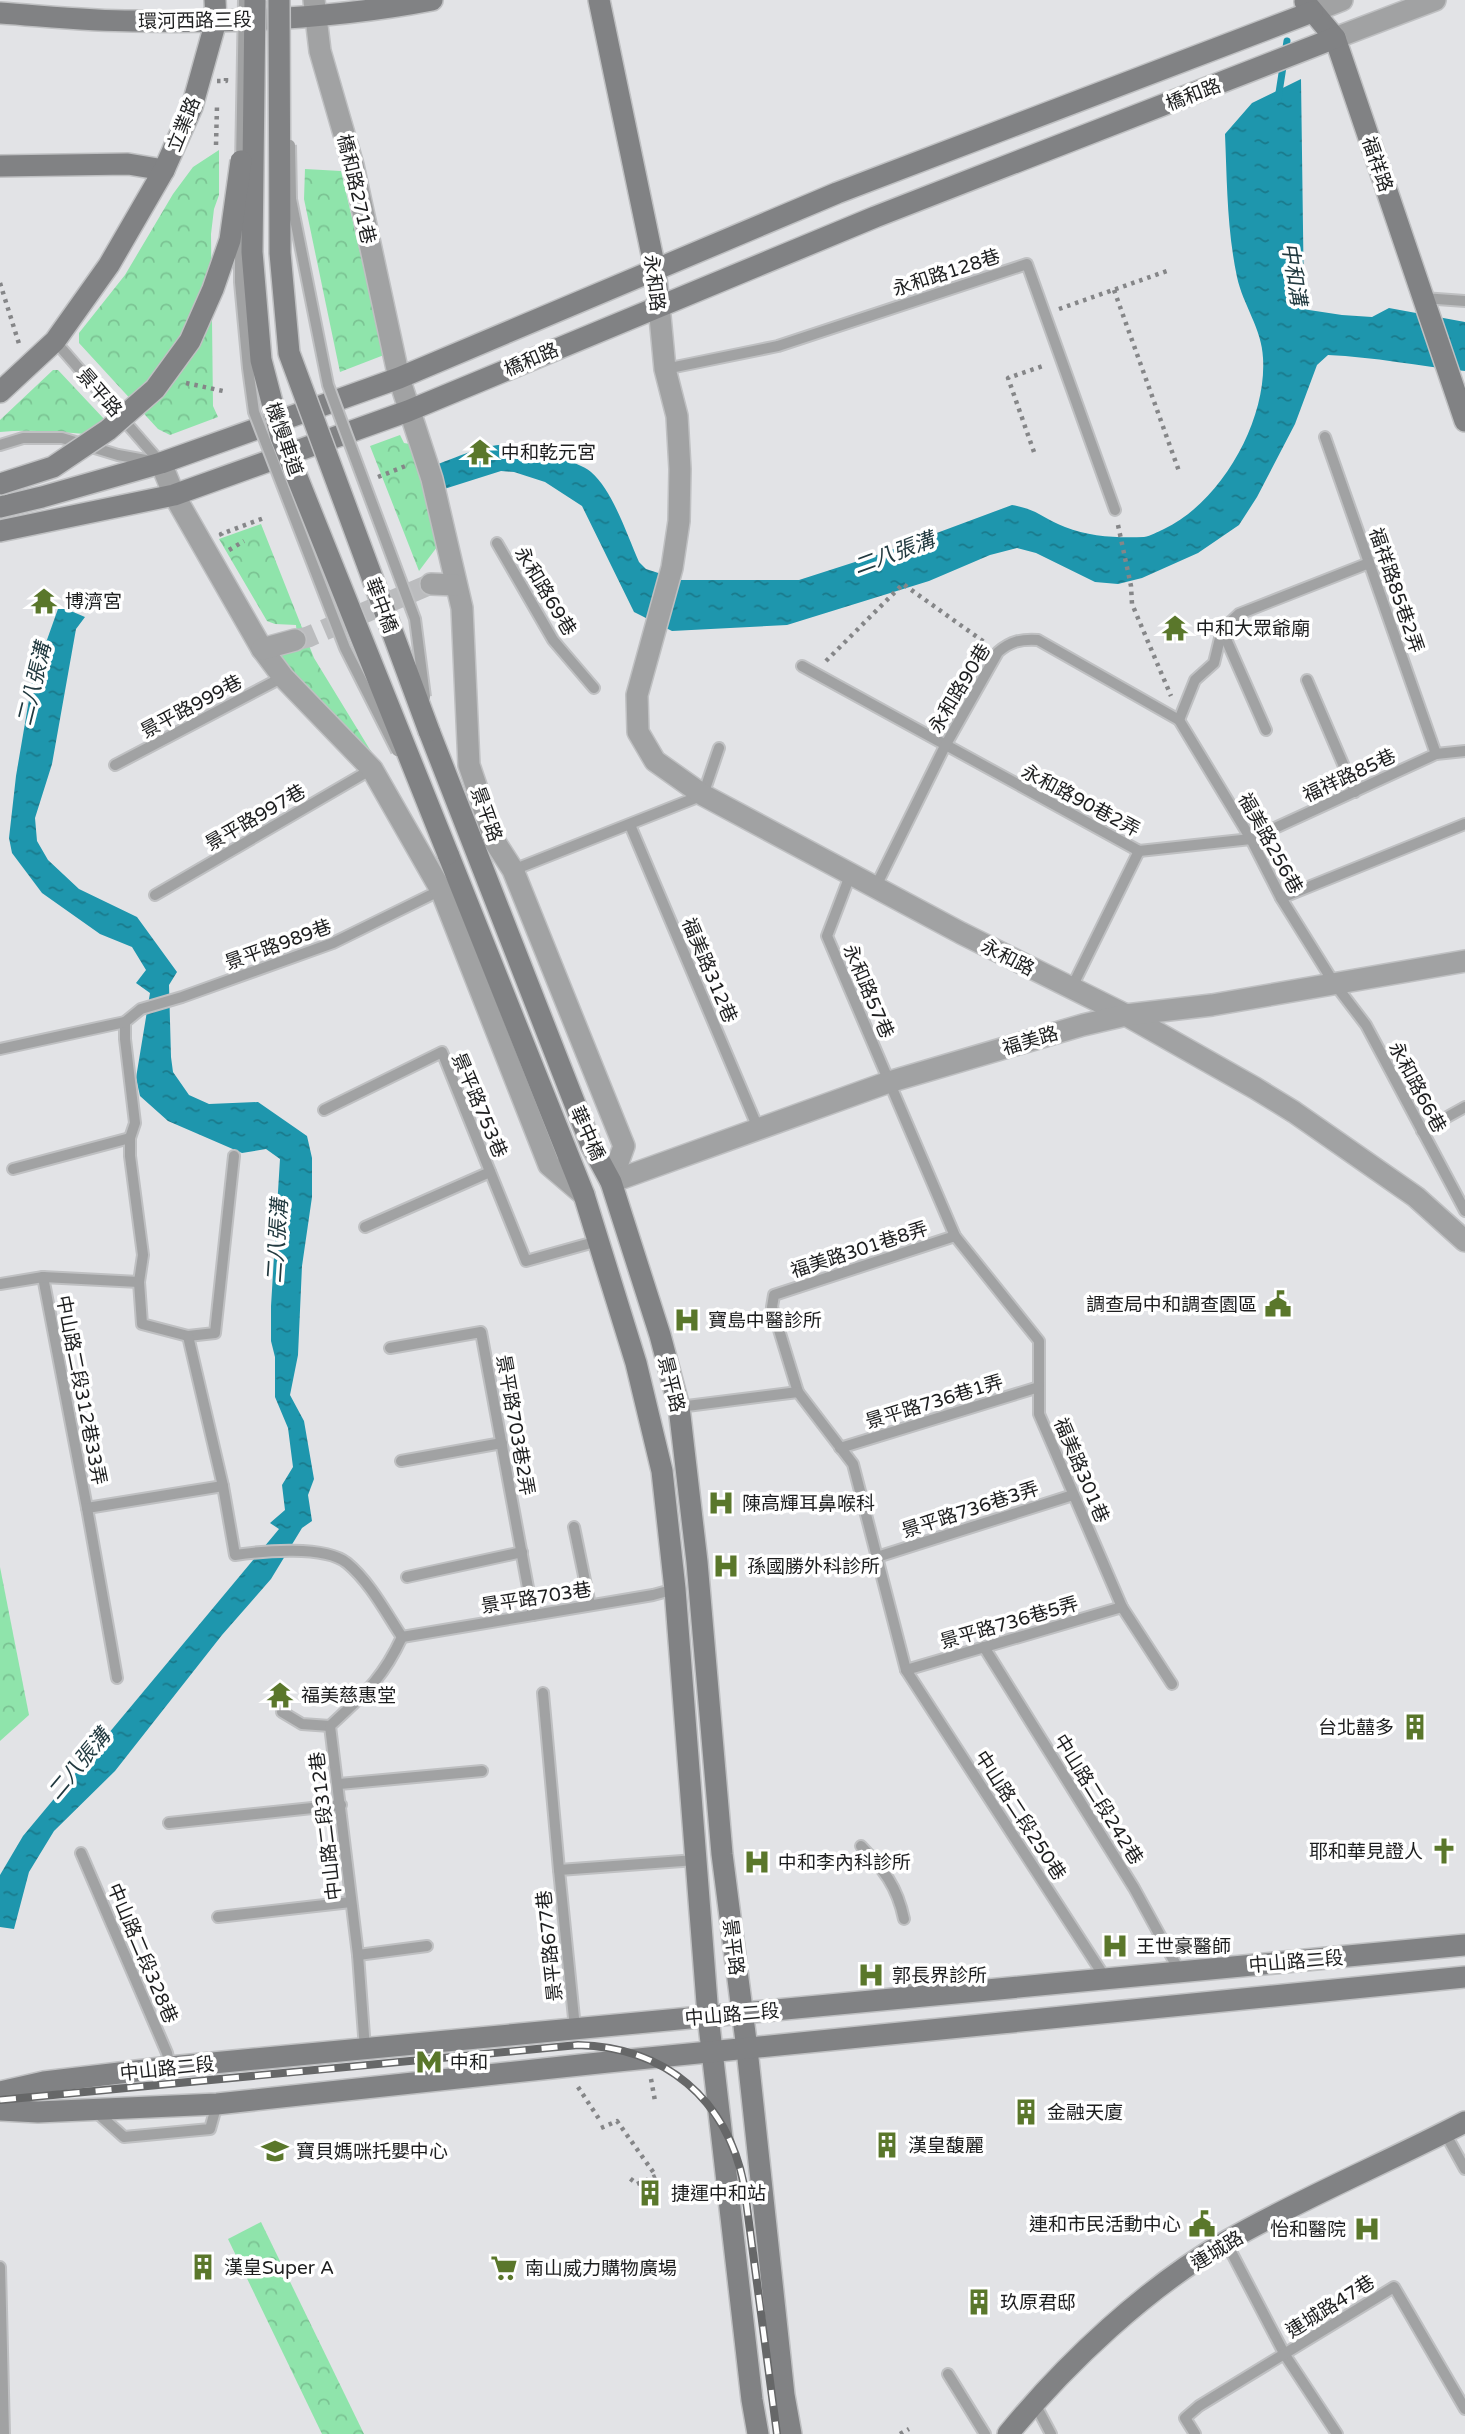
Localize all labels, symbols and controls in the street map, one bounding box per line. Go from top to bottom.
street label: 環河西路三段 [138,9,252,33]
street label: 橋和路 [1163,74,1224,115]
street label: 立業路 [163,94,205,155]
street label: 橋和路271巷 [333,132,379,246]
street label: 福祥路 [1357,134,1397,195]
water label: 中和溝 [1276,241,1311,310]
street label: 永和路128巷 [890,245,1003,301]
street label: 永和路 [640,253,668,313]
street label: 橋和路 [501,339,562,381]
street label: 景平路 [72,364,126,421]
street label: 機慢車道 [261,400,307,479]
temple icon: 中和乾元宮 [465,437,495,467]
place label: 中和乾元宮 [501,442,596,464]
street label: 福祥路85巷2弄 [1364,525,1428,656]
water label: 二八張溝 [850,526,941,580]
street label: 永和路69巷 [510,543,580,640]
street label: 華中橋 [361,575,402,636]
temple icon: 博濟宮 [29,586,59,616]
place label: 博濟宮 [65,591,122,613]
temple icon: 中和大眾爺廟 [1160,613,1190,643]
place label: 中和大眾爺廟 [1196,618,1310,640]
water label: 二八張溝 [12,637,58,728]
street label: 永和路90巷 [925,640,995,737]
street label: 景平路999巷 [137,671,246,743]
street label: 福祥路85巷 [1300,745,1399,807]
street label: 永和路90巷2弄 [1018,760,1143,841]
street label: 景平路997巷 [202,780,309,855]
street label: 景平路 [466,784,506,845]
street label: 福美路256巷 [1233,789,1307,898]
street label: 景平路989巷 [222,915,335,974]
street label: 福美路312巷 [677,915,741,1026]
street label: 永和路 [977,935,1038,981]
street label: 永和路57巷 [838,941,898,1042]
street label: 福美路 [1000,1022,1061,1060]
street label: 永和路66巷 [1384,1038,1450,1137]
street label: 景平路753巷 [447,1050,511,1161]
street label: 華中橋 [565,1103,609,1164]
water label: 二八張溝 [262,1195,293,1284]
street label: 福美路301巷8弄 [788,1217,931,1282]
public building icon: 調查局中和調查園區 [1263,1289,1293,1319]
street label: 中山路二段312巷33弄 [52,1294,110,1487]
place label: 調查局中和調查園區 [1086,1294,1257,1316]
hospital icon: 寶島中醫診所 [672,1305,702,1335]
place label: 寶島中醫診所 [708,1310,822,1332]
street label: 景平路703巷2弄 [492,1353,538,1497]
street label: 景平路 [653,1354,689,1415]
street label: 景平路736巷1弄 [863,1371,1006,1433]
street label: 福美路301巷 [1049,1415,1113,1526]
street label: 景平路736巷3弄 [899,1477,1042,1542]
hospital icon: 陳高輝耳鼻喉科 [706,1488,736,1518]
place label: 陳高輝耳鼻喉科 [742,1493,875,1515]
hospital icon: 孫國勝外科診所 [711,1551,741,1581]
place label: 孫國勝外科診所 [747,1556,880,1578]
street label: 景平路703巷 [479,1578,593,1618]
street label: 景平路736巷5弄 [938,1593,1081,1653]
temple icon: 福美慈惠堂 [265,1680,295,1710]
place label: 福美慈惠堂 [301,1685,396,1707]
building icon: 台北囍多 [1400,1712,1430,1742]
place label: 台北囍多 [1318,1717,1394,1739]
water label: 二八張溝 [43,1722,118,1805]
street label: 中山路二段242巷 [1049,1730,1147,1869]
street label: 中山路二段250巷 [970,1747,1070,1884]
street label: 中山路二段312巷 [306,1750,346,1902]
church icon: 耶和華見證人 [1429,1836,1459,1866]
place label: 耶和華見證人 [1309,1841,1423,1863]
hospital icon: 中和李內科診所 [742,1847,772,1877]
place label: 中和李內科診所 [778,1852,911,1874]
street label: 中山路二段328巷 [103,1880,181,2027]
street label: 景平路677巷 [533,1889,567,2003]
street label: 景平路 [719,1917,747,1977]
hospital icon: 王世豪醫師 [1100,1931,1130,1961]
place label: 王世豪醫師 [1136,1936,1231,1958]
street label: 中山路二段 [1248,1947,1344,1977]
hospital icon: 郭長界診所 [856,1960,886,1990]
place label: 郭長界診所 [892,1965,987,1987]
street label: 中山路二段 [684,2000,780,2030]
metro station icon: 中和 [414,2047,444,2077]
place label: 中和 [450,2052,488,2074]
street label: 中山路二段 [119,2053,216,2085]
building icon: 金融天廈 [1011,2097,1041,2127]
place label: 金融天廈 [1047,2102,1123,2124]
building icon: 漢皇馥麗 [872,2130,902,2160]
place label: 漢皇馥麗 [908,2135,984,2157]
school or university icon: 寶貝媽咪托嬰中心 [260,2136,290,2166]
place label: 寶貝媽咪托嬰中心 [296,2141,448,2163]
building icon: 捷運中和站 [635,2178,665,2208]
place label: 捷運中和站 [671,2183,766,2205]
public building icon: 連和市民活動中心 [1187,2209,1217,2239]
place label: 連和市民活動中心 [1029,2214,1181,2236]
hospital icon: 怡和醫院 [1352,2214,1382,2244]
place label: 怡和醫院 [1270,2219,1346,2241]
street label: 連城路 [1188,2226,1248,2275]
building icon: 漢皇Super A [188,2252,218,2282]
supermarket icon: 南山威力購物廣場 [489,2253,519,2283]
place label: 漢皇Super A [224,2257,334,2279]
place label: 南山威力購物廣場 [525,2258,677,2280]
street label: 連城路47巷 [1282,2271,1379,2343]
building icon: 玖原君邸 [964,2287,994,2317]
place label: 玖原君邸 [1000,2292,1076,2314]

